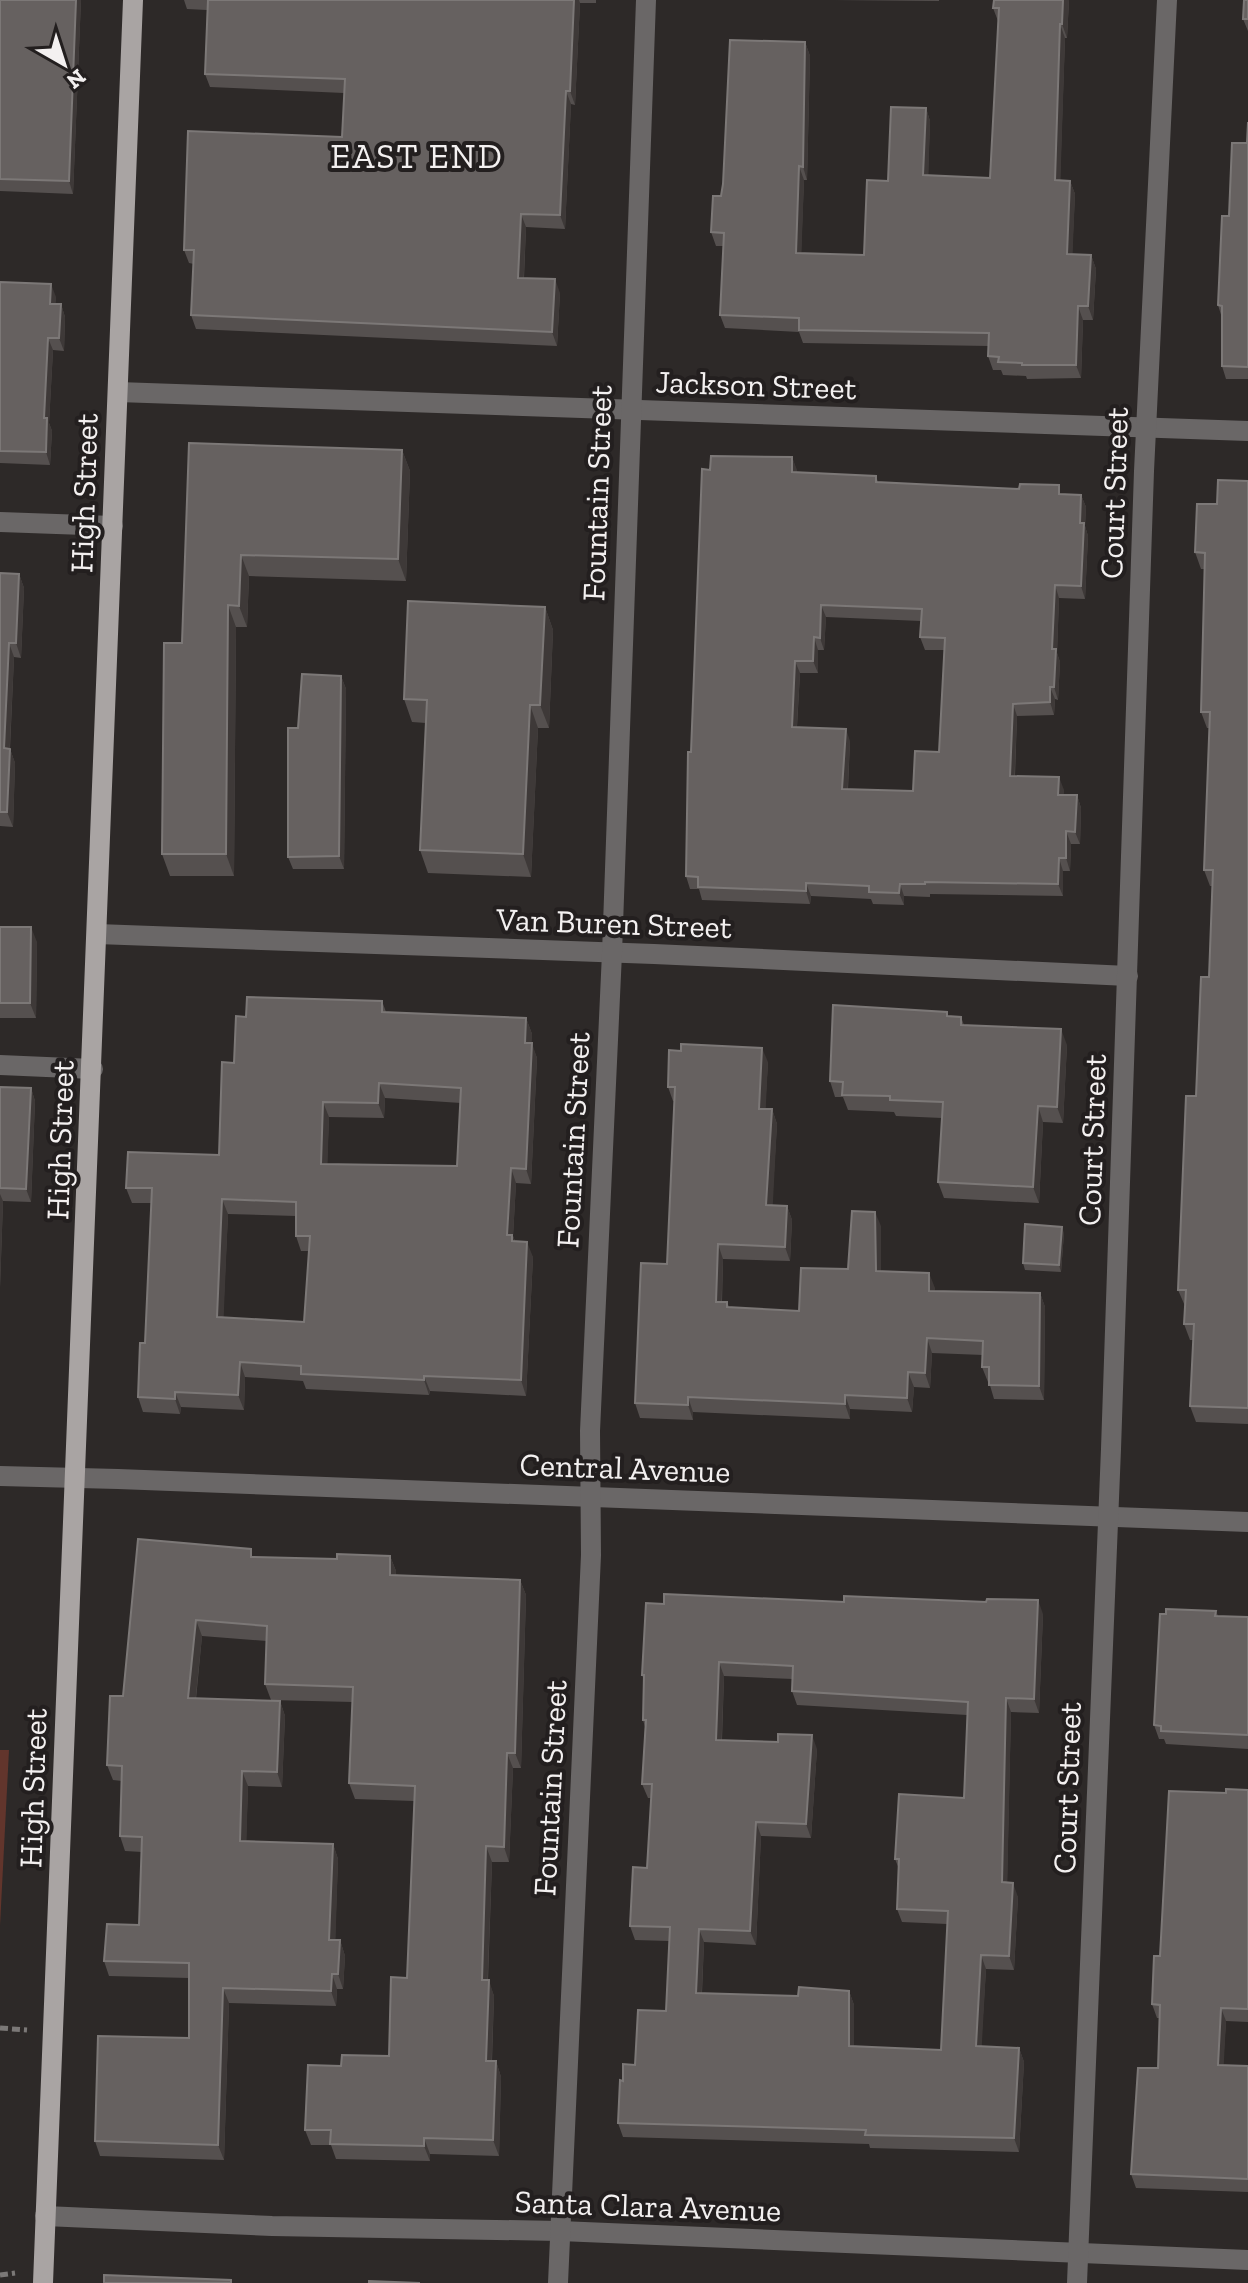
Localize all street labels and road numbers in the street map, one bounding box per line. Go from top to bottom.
street label: Jackson Street [655,363,857,407]
street label: Fountain Street [574,384,620,602]
street label: Court Street [1092,406,1136,580]
street label: High Street [62,412,106,574]
street label: Van Buren Street [495,900,732,946]
street label: Fountain Street [548,1031,598,1249]
street label: Court Street [1070,1053,1114,1227]
street label: High Street [38,1059,82,1221]
street label: Central Avenue [519,1445,731,1491]
street label: Fountain Street [525,1679,575,1897]
street label: Court Street [1045,1701,1089,1875]
street label: High Street [11,1707,55,1869]
street label: Santa Clara Avenue [514,2182,782,2230]

